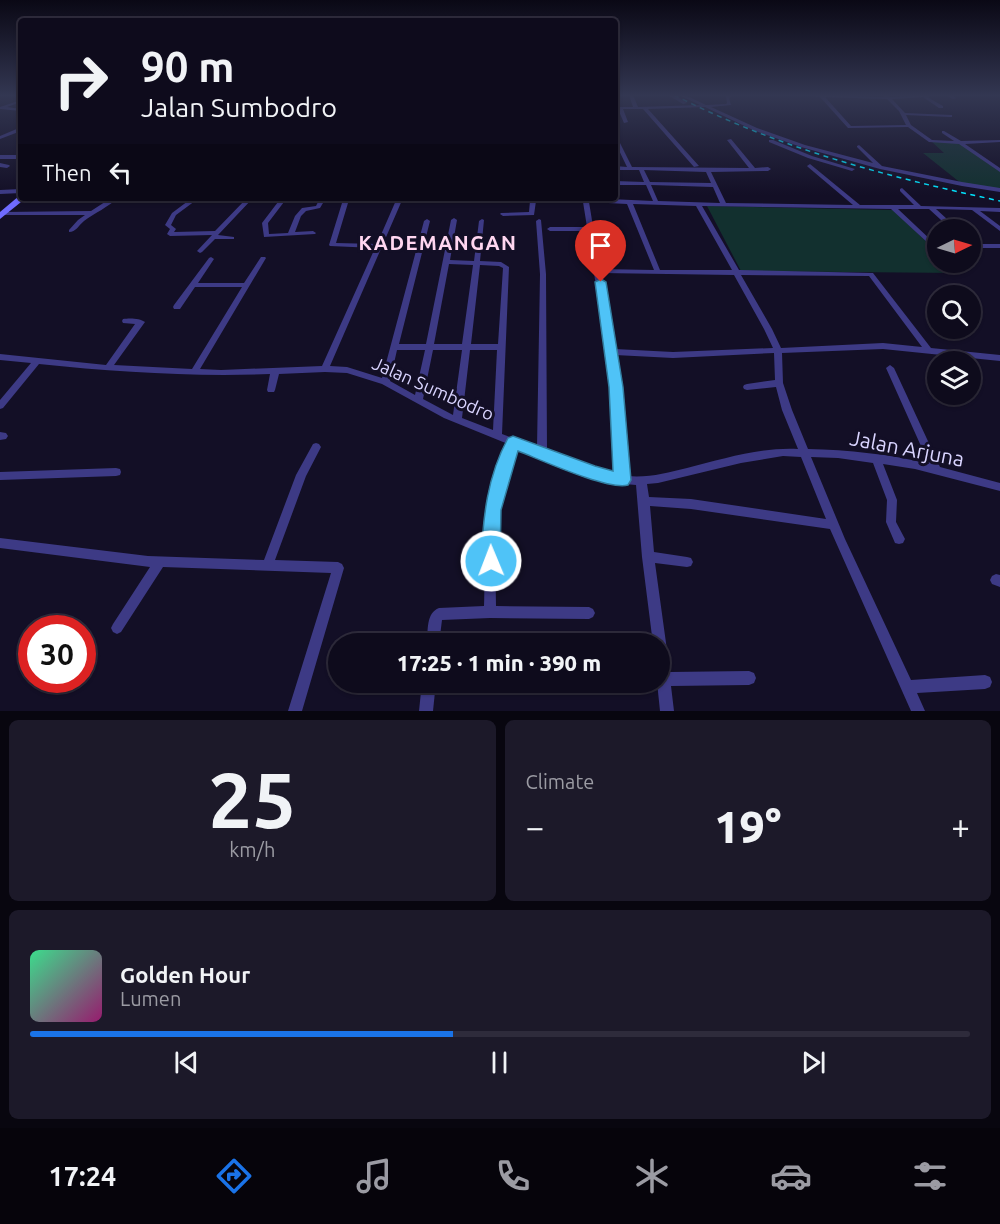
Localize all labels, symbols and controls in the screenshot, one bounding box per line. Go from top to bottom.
icon: right [42,42,120,120]
text: 90 m [141,43,235,90]
text: Jalan Sumbodro [141,92,337,122]
icon: left [104,156,137,189]
text: Then [42,160,92,185]
north arrow [927,219,981,273]
map controls [927,219,981,405]
pin [575,220,626,282]
icon: arrive [584,229,617,262]
district label: KADEMANGAN [359,231,517,254]
button: search [927,285,981,339]
button: layers [927,351,981,405]
street label: Jalan Sumbodro [370,352,497,424]
street label: Jalan Arjuna [848,425,966,471]
position arrow [459,529,523,593]
speed limit sign: 30 [18,615,96,693]
text: 17:25 · 1 min · 390 m [397,650,601,675]
text: 25 [208,755,296,843]
text: Climate [526,770,594,793]
text: 19° [714,801,781,852]
text: − [526,808,544,845]
text: + [951,808,970,845]
text: km/h [229,838,275,861]
text: Golden Hour [120,962,250,987]
text: Lumen [120,987,181,1010]
icon: previous [170,1046,203,1079]
icon: pause [483,1046,516,1079]
icon: next [797,1046,830,1079]
icon: directions [213,1155,255,1197]
icon: music [353,1155,395,1197]
icon: phone [492,1155,534,1197]
icon: climate [631,1155,673,1197]
icon: car [770,1155,812,1197]
icon: filters [909,1155,951,1197]
text: 17:24 [49,1161,116,1191]

